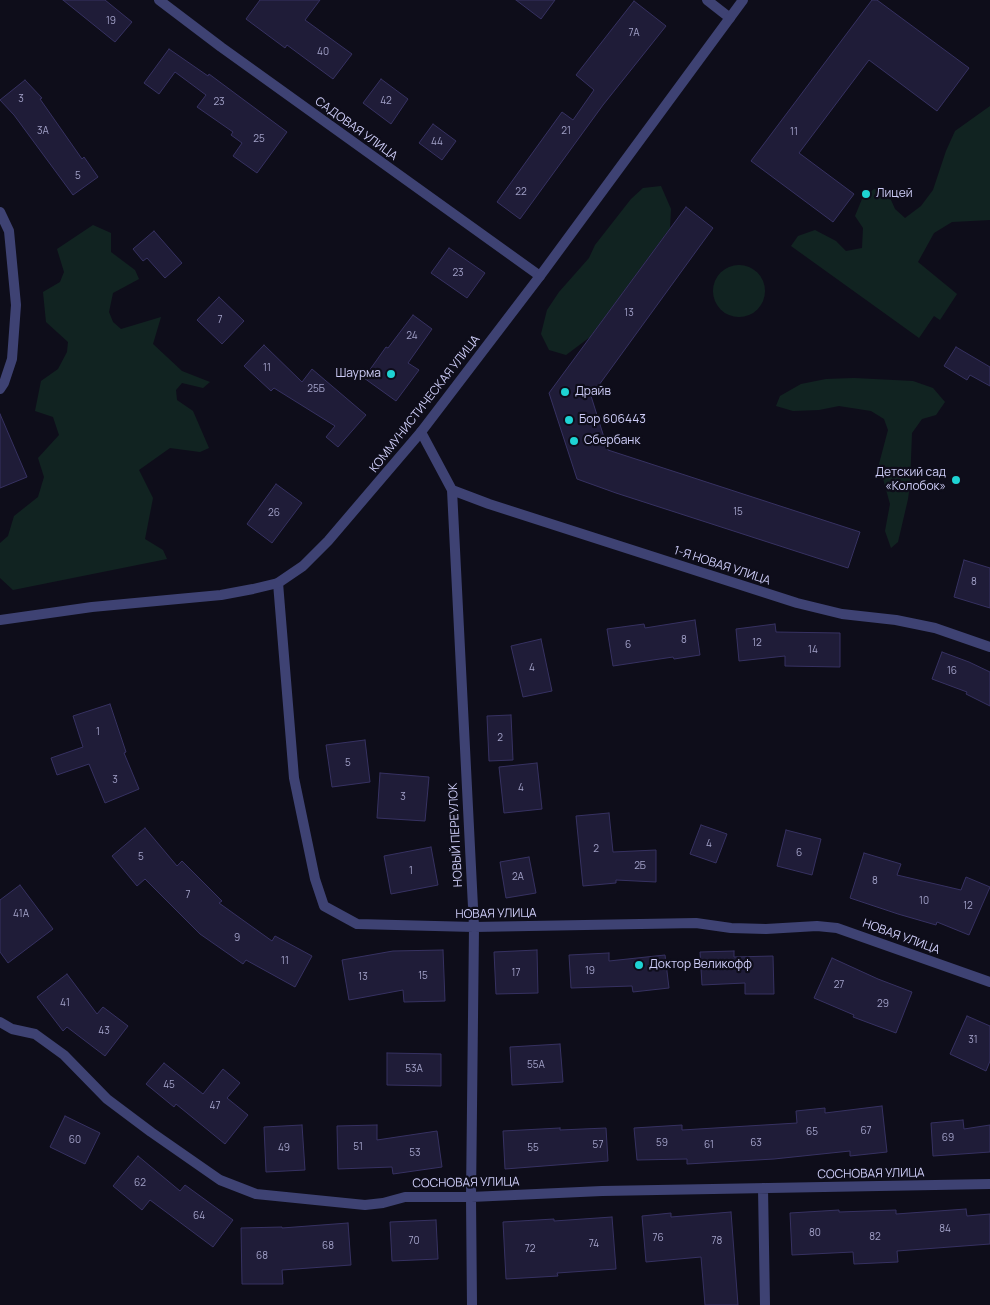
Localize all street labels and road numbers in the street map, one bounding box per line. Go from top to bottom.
street label: САДОВАЯ УЛИЦА [312,94,400,164]
street label: КОММУНИСТИЧЕСКАЯ УЛИЦА [367,332,483,476]
street label: 1-Я НОВАЯ УЛИЦА [672,544,772,588]
street label: НОВЫЙ ПЕРЕУЛОК [446,783,466,887]
street label: НОВАЯ УЛИЦА [455,906,537,922]
street label: НОВАЯ УЛИЦА [860,916,942,958]
street label: СОСНОВАЯ УЛИЦА [817,1166,925,1182]
street label: СОСНОВАЯ УЛИЦА [412,1175,520,1191]

